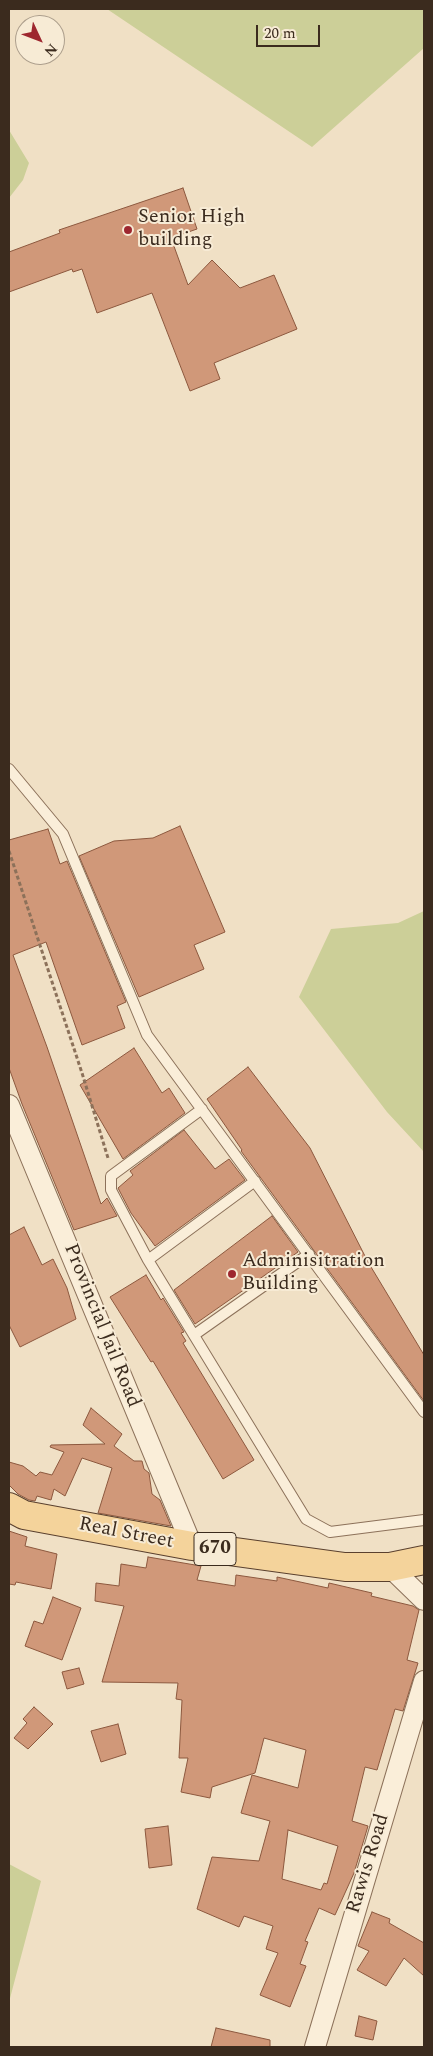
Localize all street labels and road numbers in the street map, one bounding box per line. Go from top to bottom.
street label: Provincial Jail Road [57,1241,145,1411]
street label: Real Street [77,1513,175,1555]
road number: 670 [194,1532,236,1566]
street label: Rawis Road [342,1811,396,1917]

